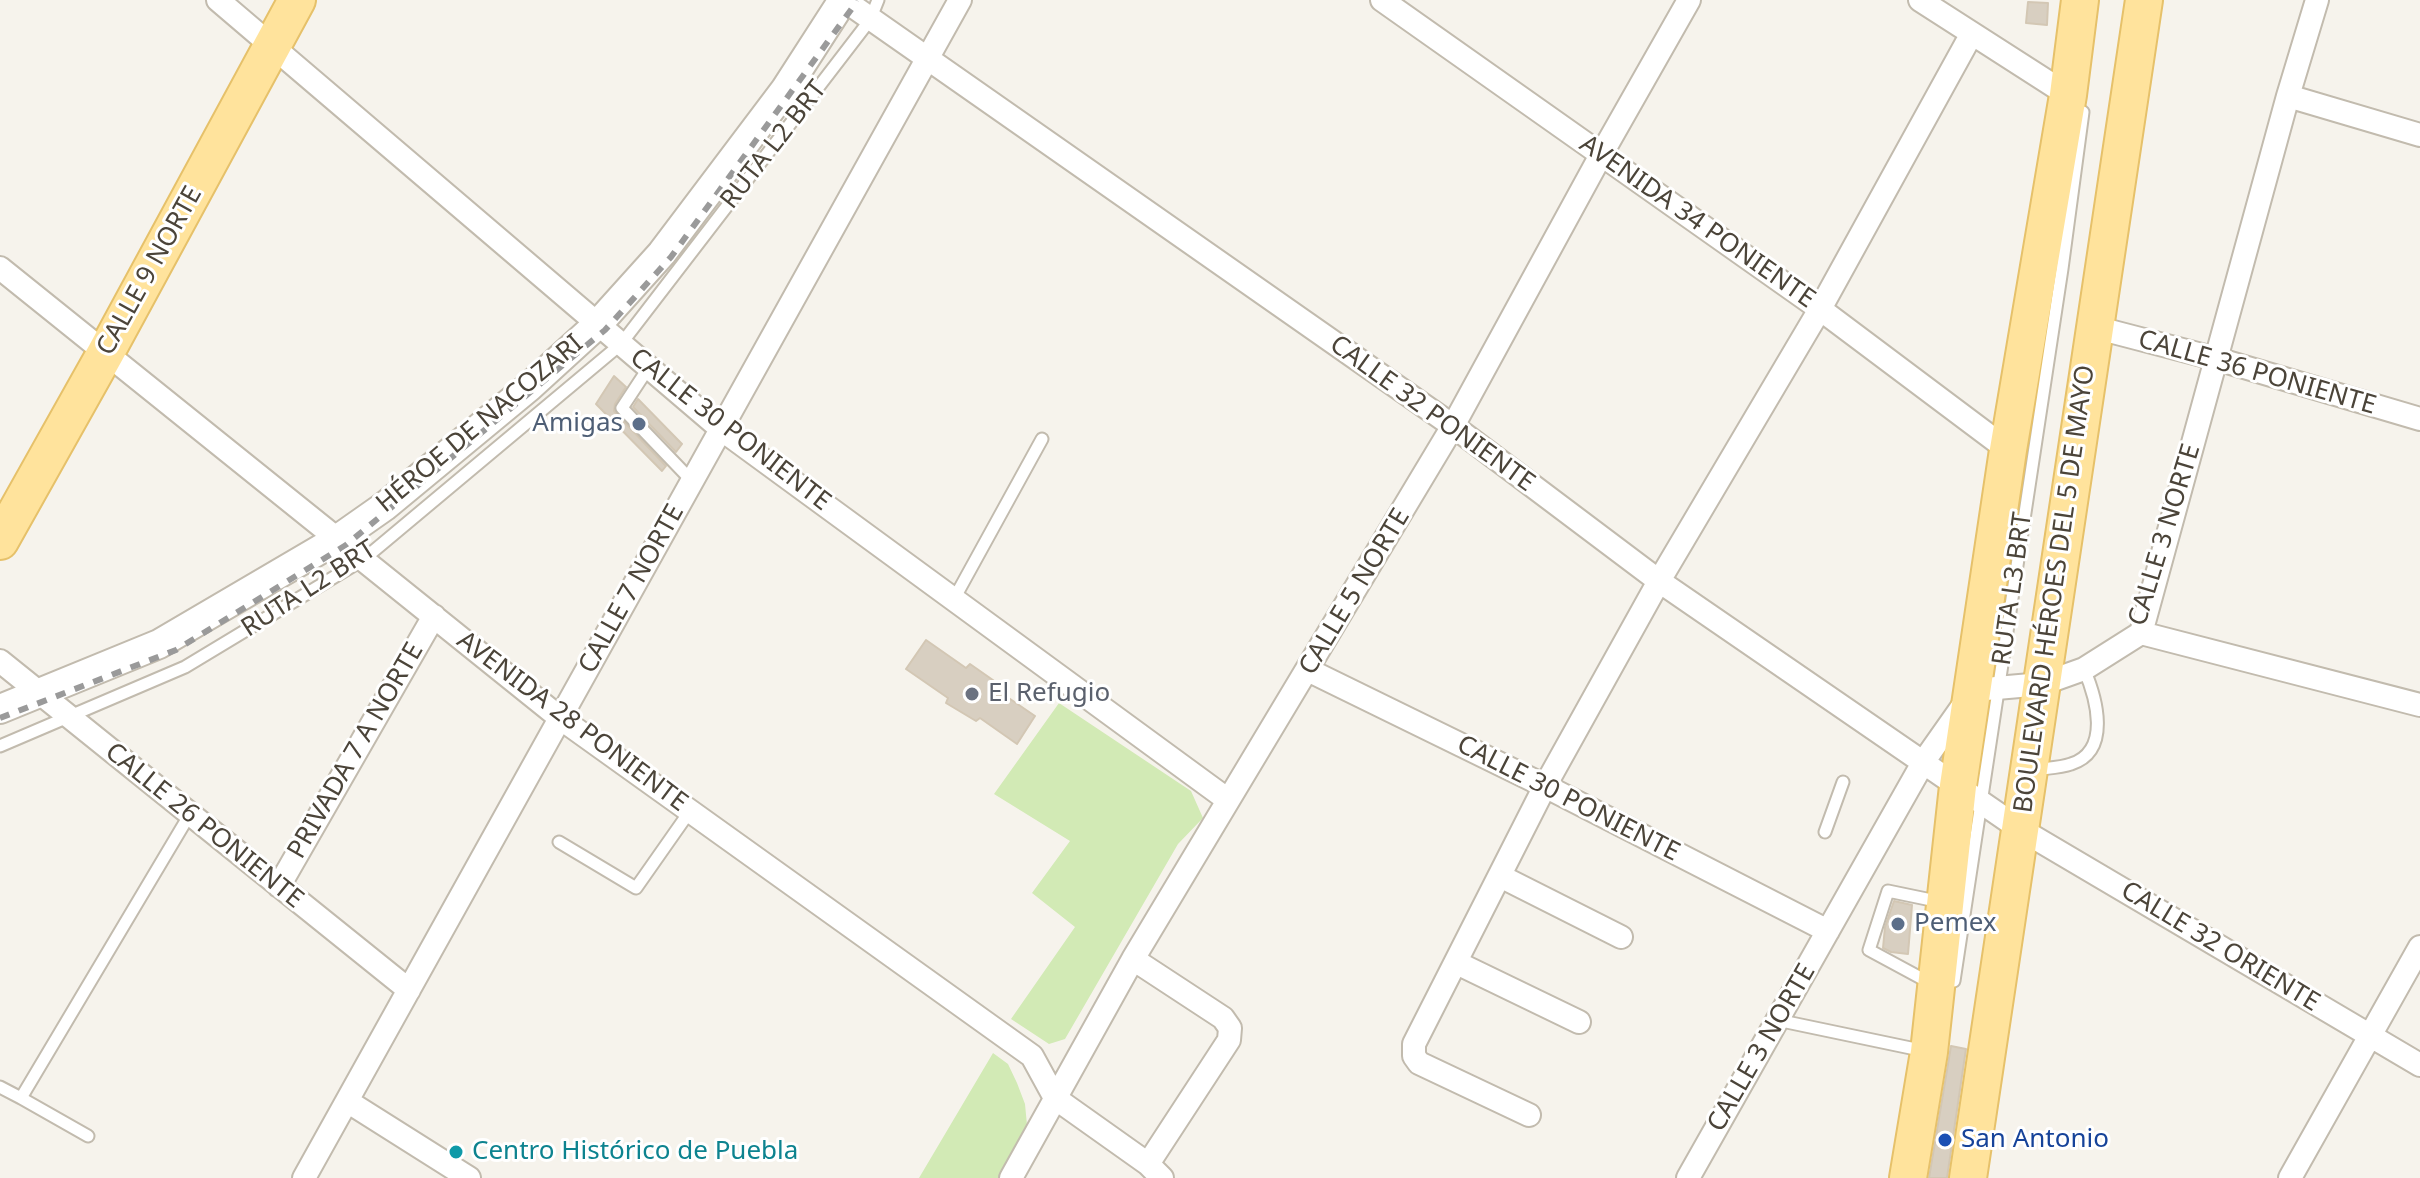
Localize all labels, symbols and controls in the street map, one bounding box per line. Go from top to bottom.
street label: RUTA L2 BRT [714,75,834,215]
street label: AVENIDA 34 PONIENTE [1573,129,1821,315]
street label: CALLE 9 NORTE [91,181,209,361]
street label: CALLE 36 PONIENTE [2135,324,2379,422]
street label: HÉROE DE NACOZARI [370,329,590,519]
street label: CALLE 32 PONIENTE [1323,329,1541,499]
street label: CALLE 30 PONIENTE [624,342,836,518]
street label: BOULEVARD HÉROES DEL 5 DE MAYO [2008,363,2102,815]
place label: Amigas [532,408,623,440]
marker: Amigas [630,415,648,433]
street label: CALLE 3 NORTE [2123,440,2207,630]
street label: CALLE 7 NORTE [573,499,691,679]
street label: CALLE 5 NORTE [1293,503,1417,681]
street label: RUTA L3 BRT [1987,511,2039,667]
street label: RUTA L2 BRT [236,534,382,644]
street label: AVENIDA 28 PONIENTE [451,625,693,819]
street label: PRIVADA 7 A NORTE [282,638,430,864]
place label: El Refugio [988,678,1110,710]
marker: El Refugio [963,685,981,703]
street label: CALLE 30 PONIENTE [1451,729,1685,869]
street label: CALLE 26 PONIENTE [99,737,309,915]
street label: CALLE 32 ORIENTE [2115,875,2325,1019]
place label: Pemex [1914,908,1997,940]
marker: Pemex [1889,915,1907,933]
street label: CALLE 3 NORTE [1701,959,1823,1137]
place label: San Antonio [1961,1124,2109,1156]
marker: San Antonio [1936,1131,1954,1149]
place label: Centro Histórico de Puebla [472,1136,798,1168]
marker: Centro Histórico de Puebla [447,1143,465,1161]

